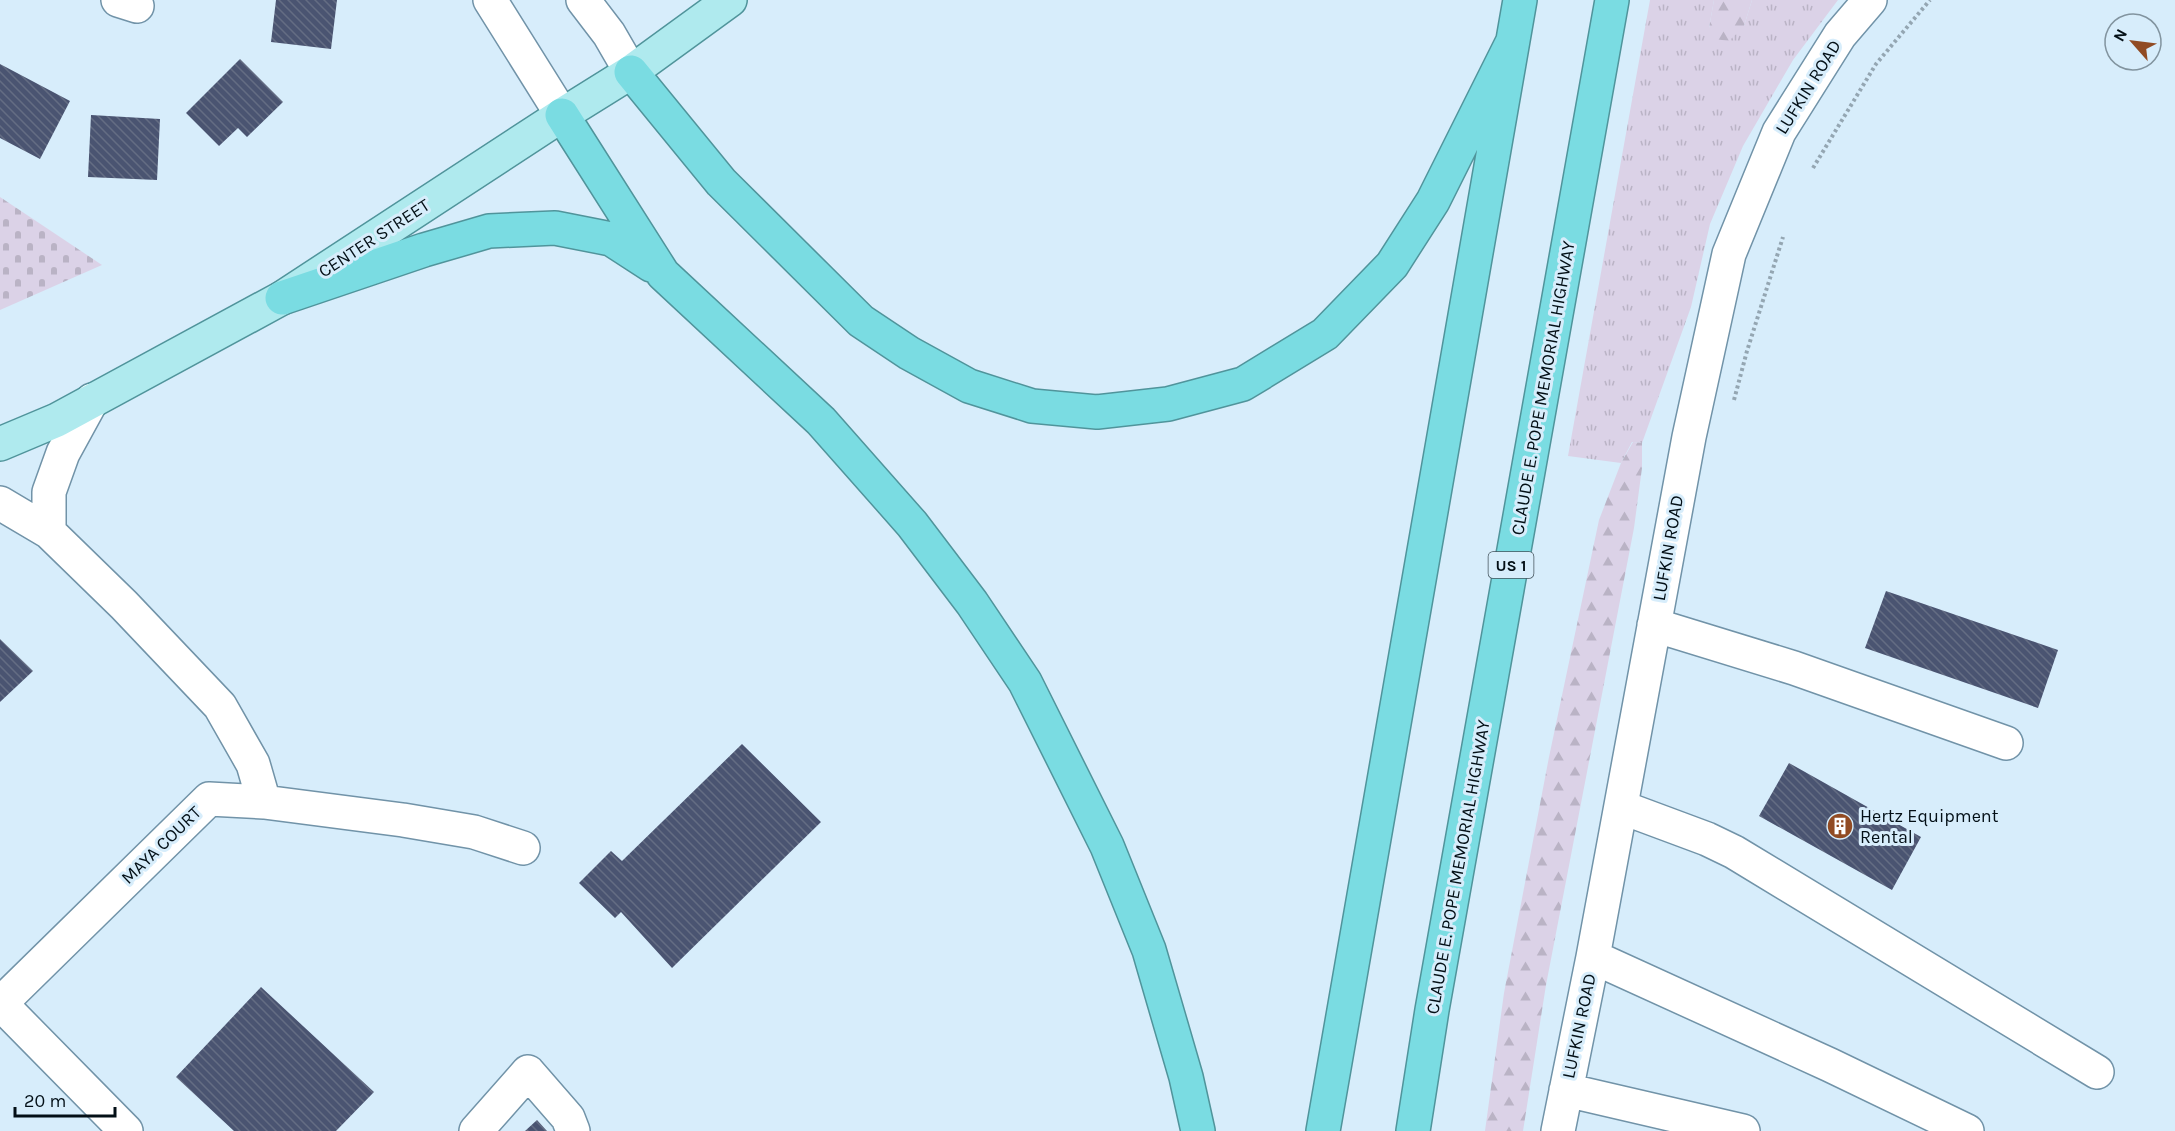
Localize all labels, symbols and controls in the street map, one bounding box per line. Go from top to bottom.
north arrow [2103,12,2163,72]
text: N [2109,26,2131,45]
street label: LUFKIN ROAD [1770,36,1846,138]
street label: CENTER STREET [314,194,434,282]
street label: CLAUDE E. POPE MEMORIAL HIGHWAY [1506,239,1580,537]
street label: LUFKIN ROAD [1648,493,1688,603]
road number: US 1 [1488,552,1534,578]
street label: CLAUDE E. POPE MEMORIAL HIGHWAY [1421,718,1495,1016]
street label: MAYA COURT [116,801,206,889]
place label: Hertz Equipment Rental [1860,805,1999,848]
building icon: Hertz Equipment Rental [1825,811,1855,841]
street label: LUFKIN ROAD [1557,971,1601,1081]
scale bar [15,1080,116,1118]
text: 20 m [24,1090,66,1112]

